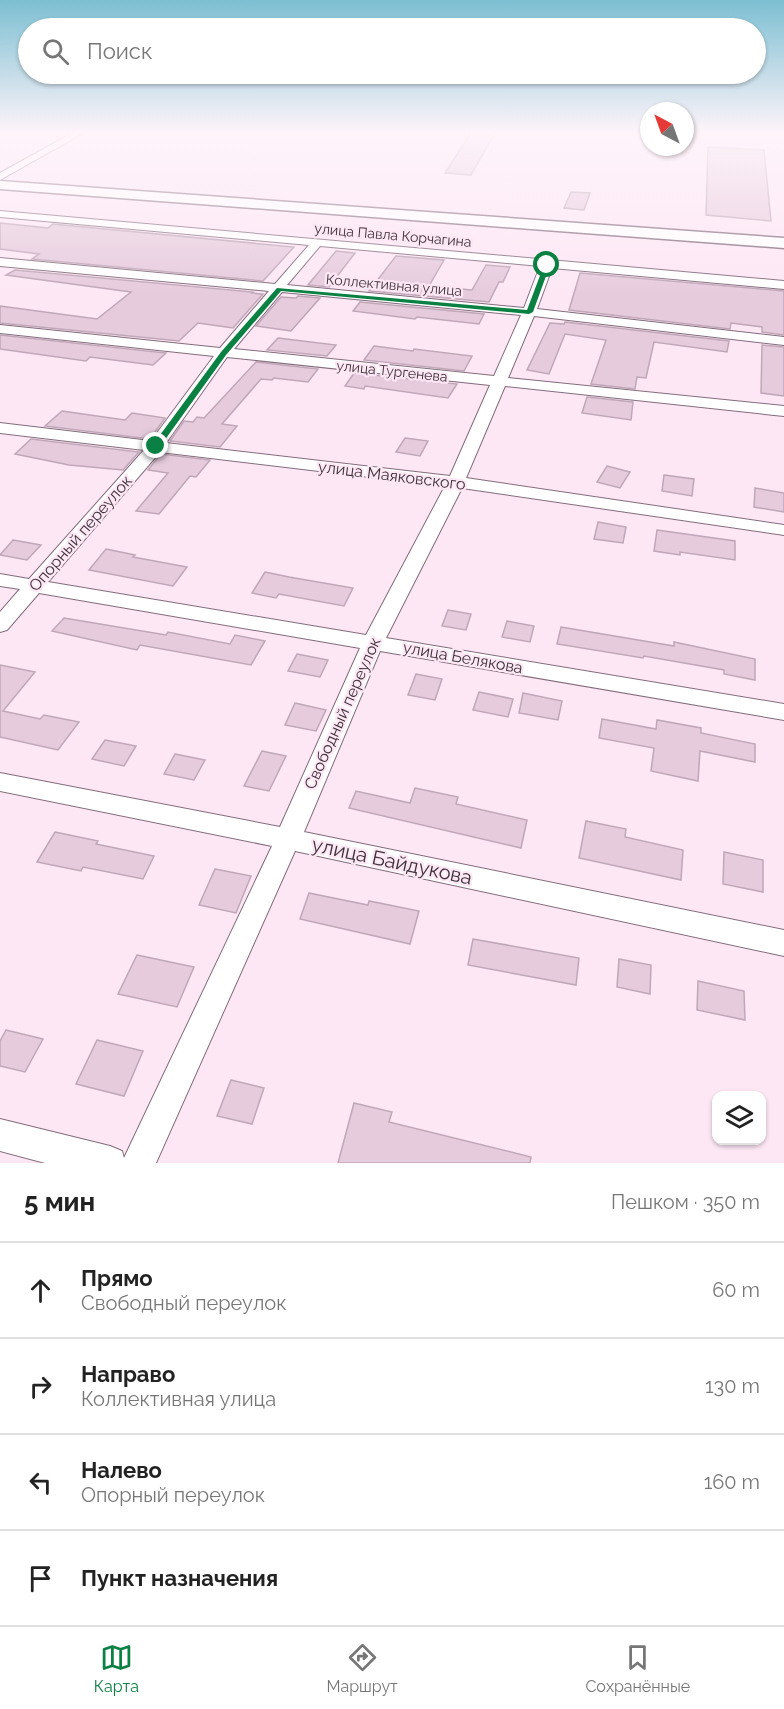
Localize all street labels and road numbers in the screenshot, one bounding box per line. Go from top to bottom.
street label: улица Павла Корчагина [314,220,472,250]
street label: Коллективная улица [325,271,463,299]
street label: улица Тургенева [336,357,448,385]
street label: улица Маяковского [317,457,467,494]
street label: Опорный переулок [25,472,136,595]
street label: Свободный переулок [300,634,385,792]
street label: улица Белякова [402,638,524,677]
street label: улица Байдукова [310,832,474,890]

